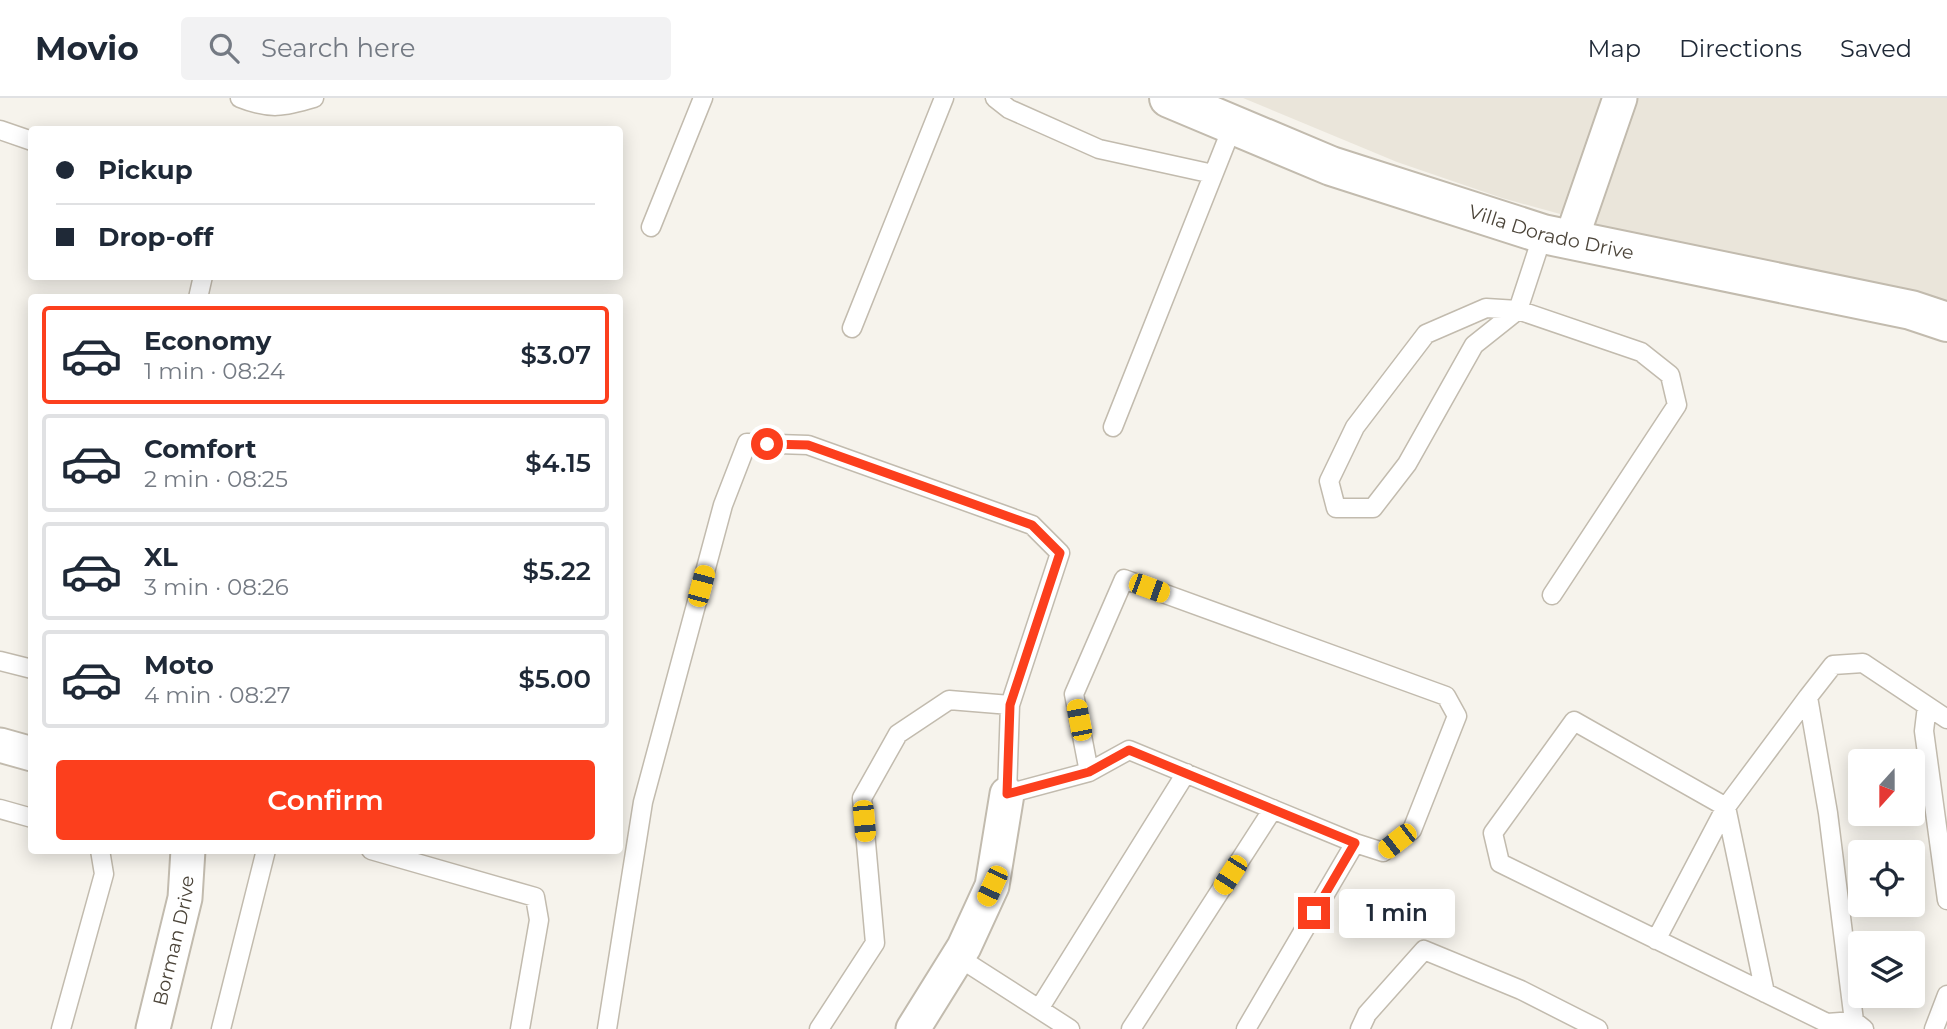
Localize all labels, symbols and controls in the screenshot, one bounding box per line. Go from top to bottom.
search box [181,17,671,80]
text: Movio [35,28,139,68]
icon: search [205,29,243,67]
text: Search here [261,32,416,64]
text: Map [1588,34,1641,63]
text: Directions [1679,34,1802,63]
text: Saved [1840,34,1912,63]
text: Pickup [98,154,193,186]
street label: Villa Dorado Drive [1466,199,1636,264]
text: Drop-off [98,221,213,253]
icon: car [60,324,123,387]
text: Economy [144,325,271,357]
text: $3.07 [520,339,591,371]
text: 1 min · 08:24 [144,357,285,385]
route start [751,428,783,460]
icon: car [60,432,123,495]
text: Comfort [144,433,256,465]
text: $4.15 [525,447,591,479]
text: 2 min · 08:25 [144,465,288,493]
icon: car [60,540,123,603]
text: XL [144,541,178,573]
text: $5.22 [523,555,591,587]
car [686,563,717,609]
car [1126,571,1173,605]
text: 3 min · 08:26 [144,573,289,601]
icon: car [60,648,123,711]
text: Moto [144,649,214,681]
text: $5.00 [518,663,591,695]
text: 4 min · 08:27 [144,681,291,709]
car [1065,697,1094,743]
north arrow [1848,749,1925,826]
map controls [1848,749,1925,1008]
button: Confirm [56,760,595,840]
car [852,799,877,843]
car [1374,820,1421,862]
button: locate [1848,840,1925,917]
car [1210,852,1251,898]
car [974,863,1011,909]
street label: Borman Drive [148,875,198,1008]
callout: 1 min [1338,888,1454,938]
route end [1298,897,1330,929]
text: 1 min [1366,899,1428,927]
button: layers [1848,931,1925,1008]

